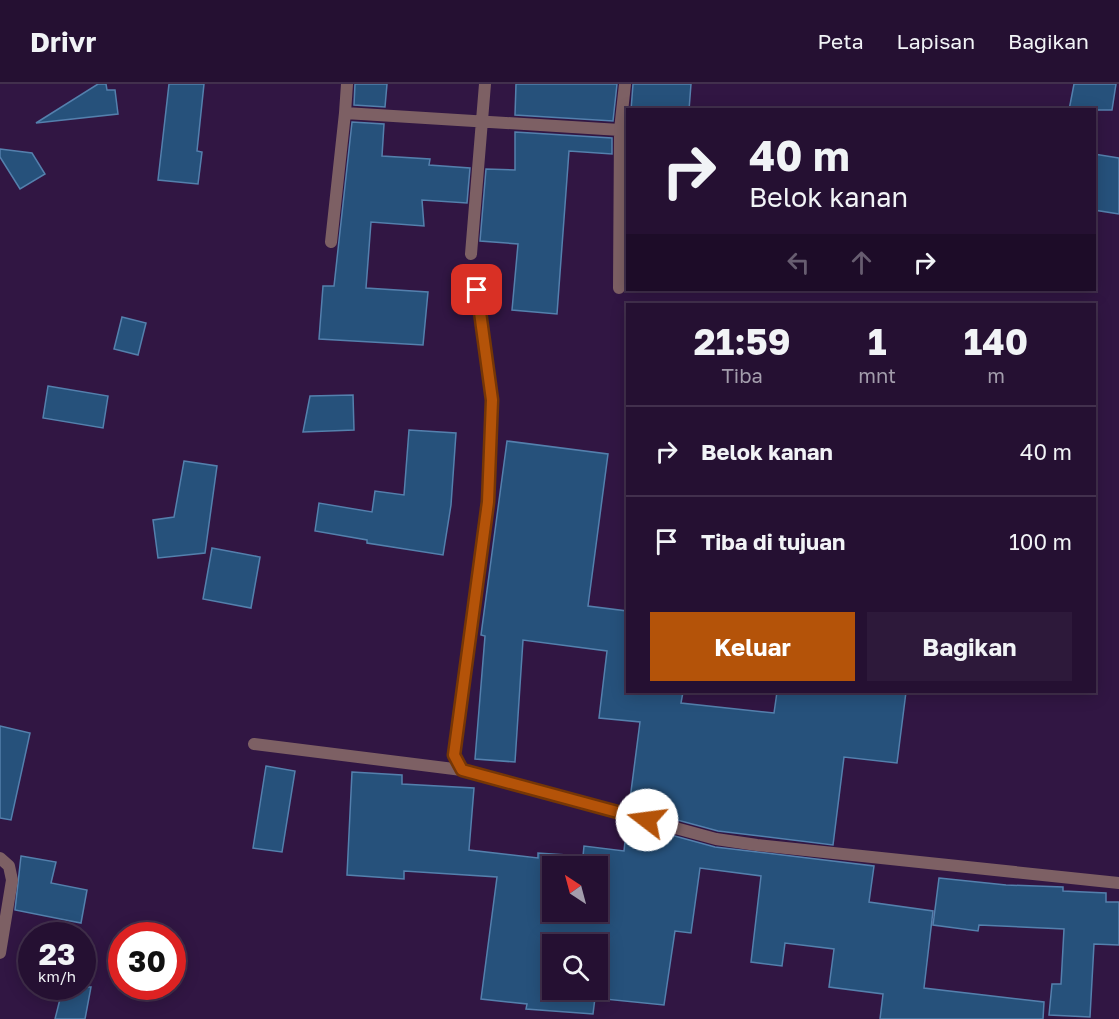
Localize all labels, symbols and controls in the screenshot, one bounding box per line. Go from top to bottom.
text: Drivr [30,25,96,58]
text: Peta [818,28,864,54]
text: Lapisan [897,28,975,54]
text: Bagikan [1008,28,1089,54]
text: 40 m [749,130,850,180]
icon: right [650,132,728,210]
text: Belok kanan [749,181,908,213]
icon: left [782,246,815,279]
icon: ahead [845,246,878,279]
icon: right [908,246,941,279]
pin [451,264,502,315]
icon: arrive [460,273,493,306]
text: 21:59 [694,320,791,363]
text: 1 [868,320,886,363]
text: 140 [964,320,1028,363]
text: Tiba [721,363,763,387]
text: mnt [858,363,896,387]
text: m [987,363,1005,387]
icon: right [650,435,683,468]
text: Belok kanan [701,438,833,465]
text: 40 m [1020,438,1072,465]
icon: arrive [650,525,683,558]
text: Tiba di tujuan [701,528,845,555]
text: 100 m [1009,528,1072,555]
button: Keluar [650,612,855,681]
button: Bagikan [867,612,1072,681]
position arrow [615,788,679,852]
north arrow [542,856,608,922]
map controls [542,856,608,1000]
speed limit sign: 30 [108,922,186,1000]
button: search [542,934,608,1000]
text: 23 [39,936,75,972]
text: km/h [38,967,76,985]

